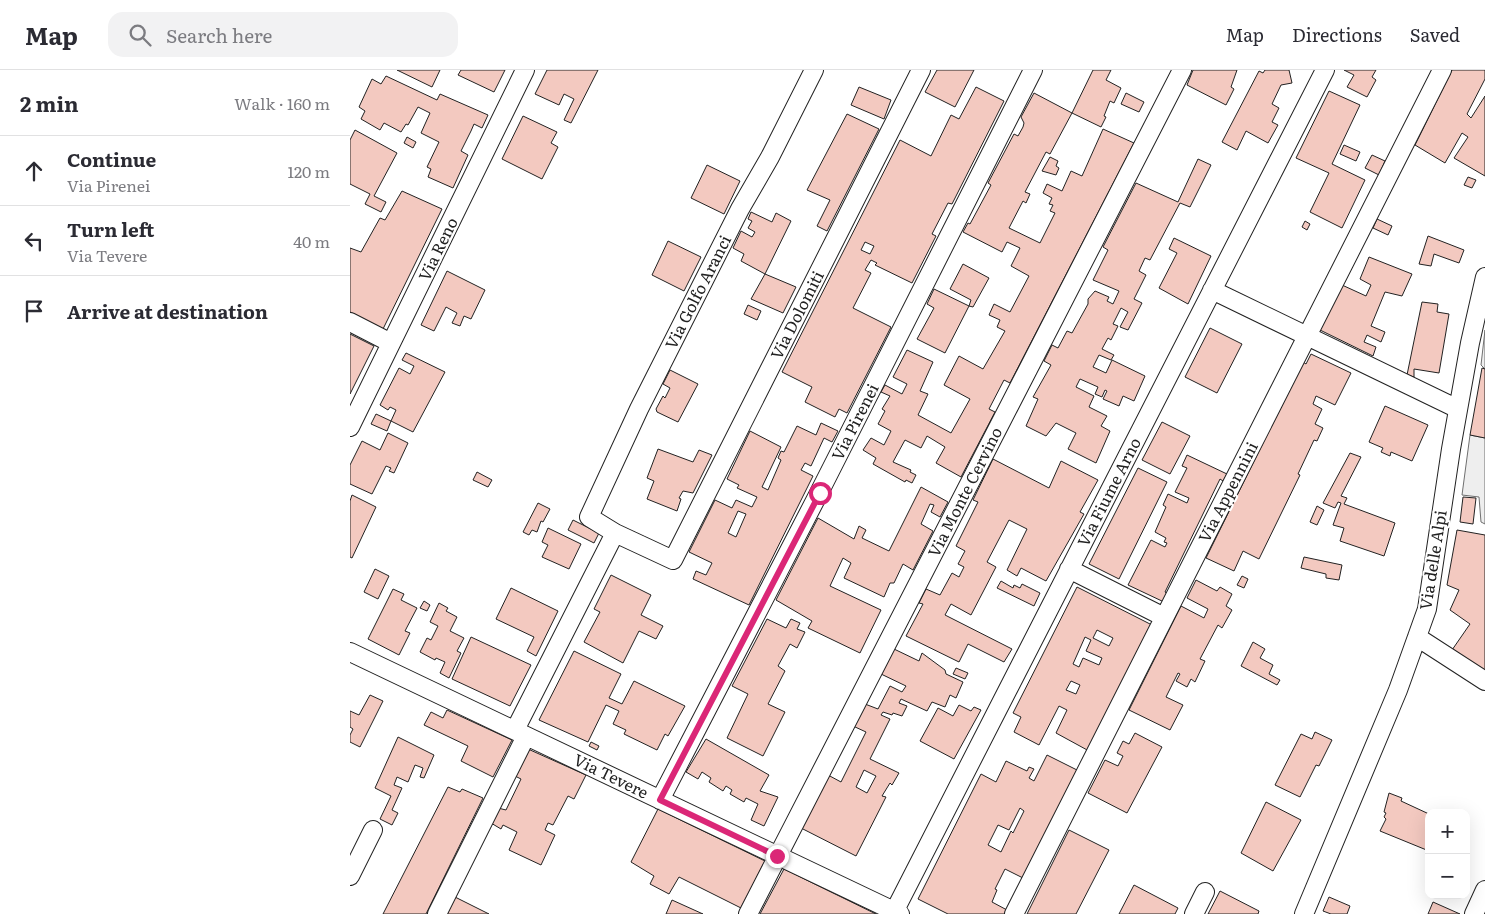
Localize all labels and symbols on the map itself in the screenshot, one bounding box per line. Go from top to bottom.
street label: Via Reno [411,213,463,284]
street label: Via Golfo Aranci [658,230,736,353]
street label: Via Dolomiti [763,266,829,363]
street label: Via Pirenei [824,379,884,464]
street label: Via Monte Cervino [921,422,1007,561]
street label: Via Fiume Arno [1070,433,1146,550]
street label: Via Appennini [1191,437,1263,546]
route start [809,482,832,505]
street label: Via delle Alpi [1412,508,1452,611]
street label: Via Tevere [570,747,653,804]
route end [766,845,789,868]

